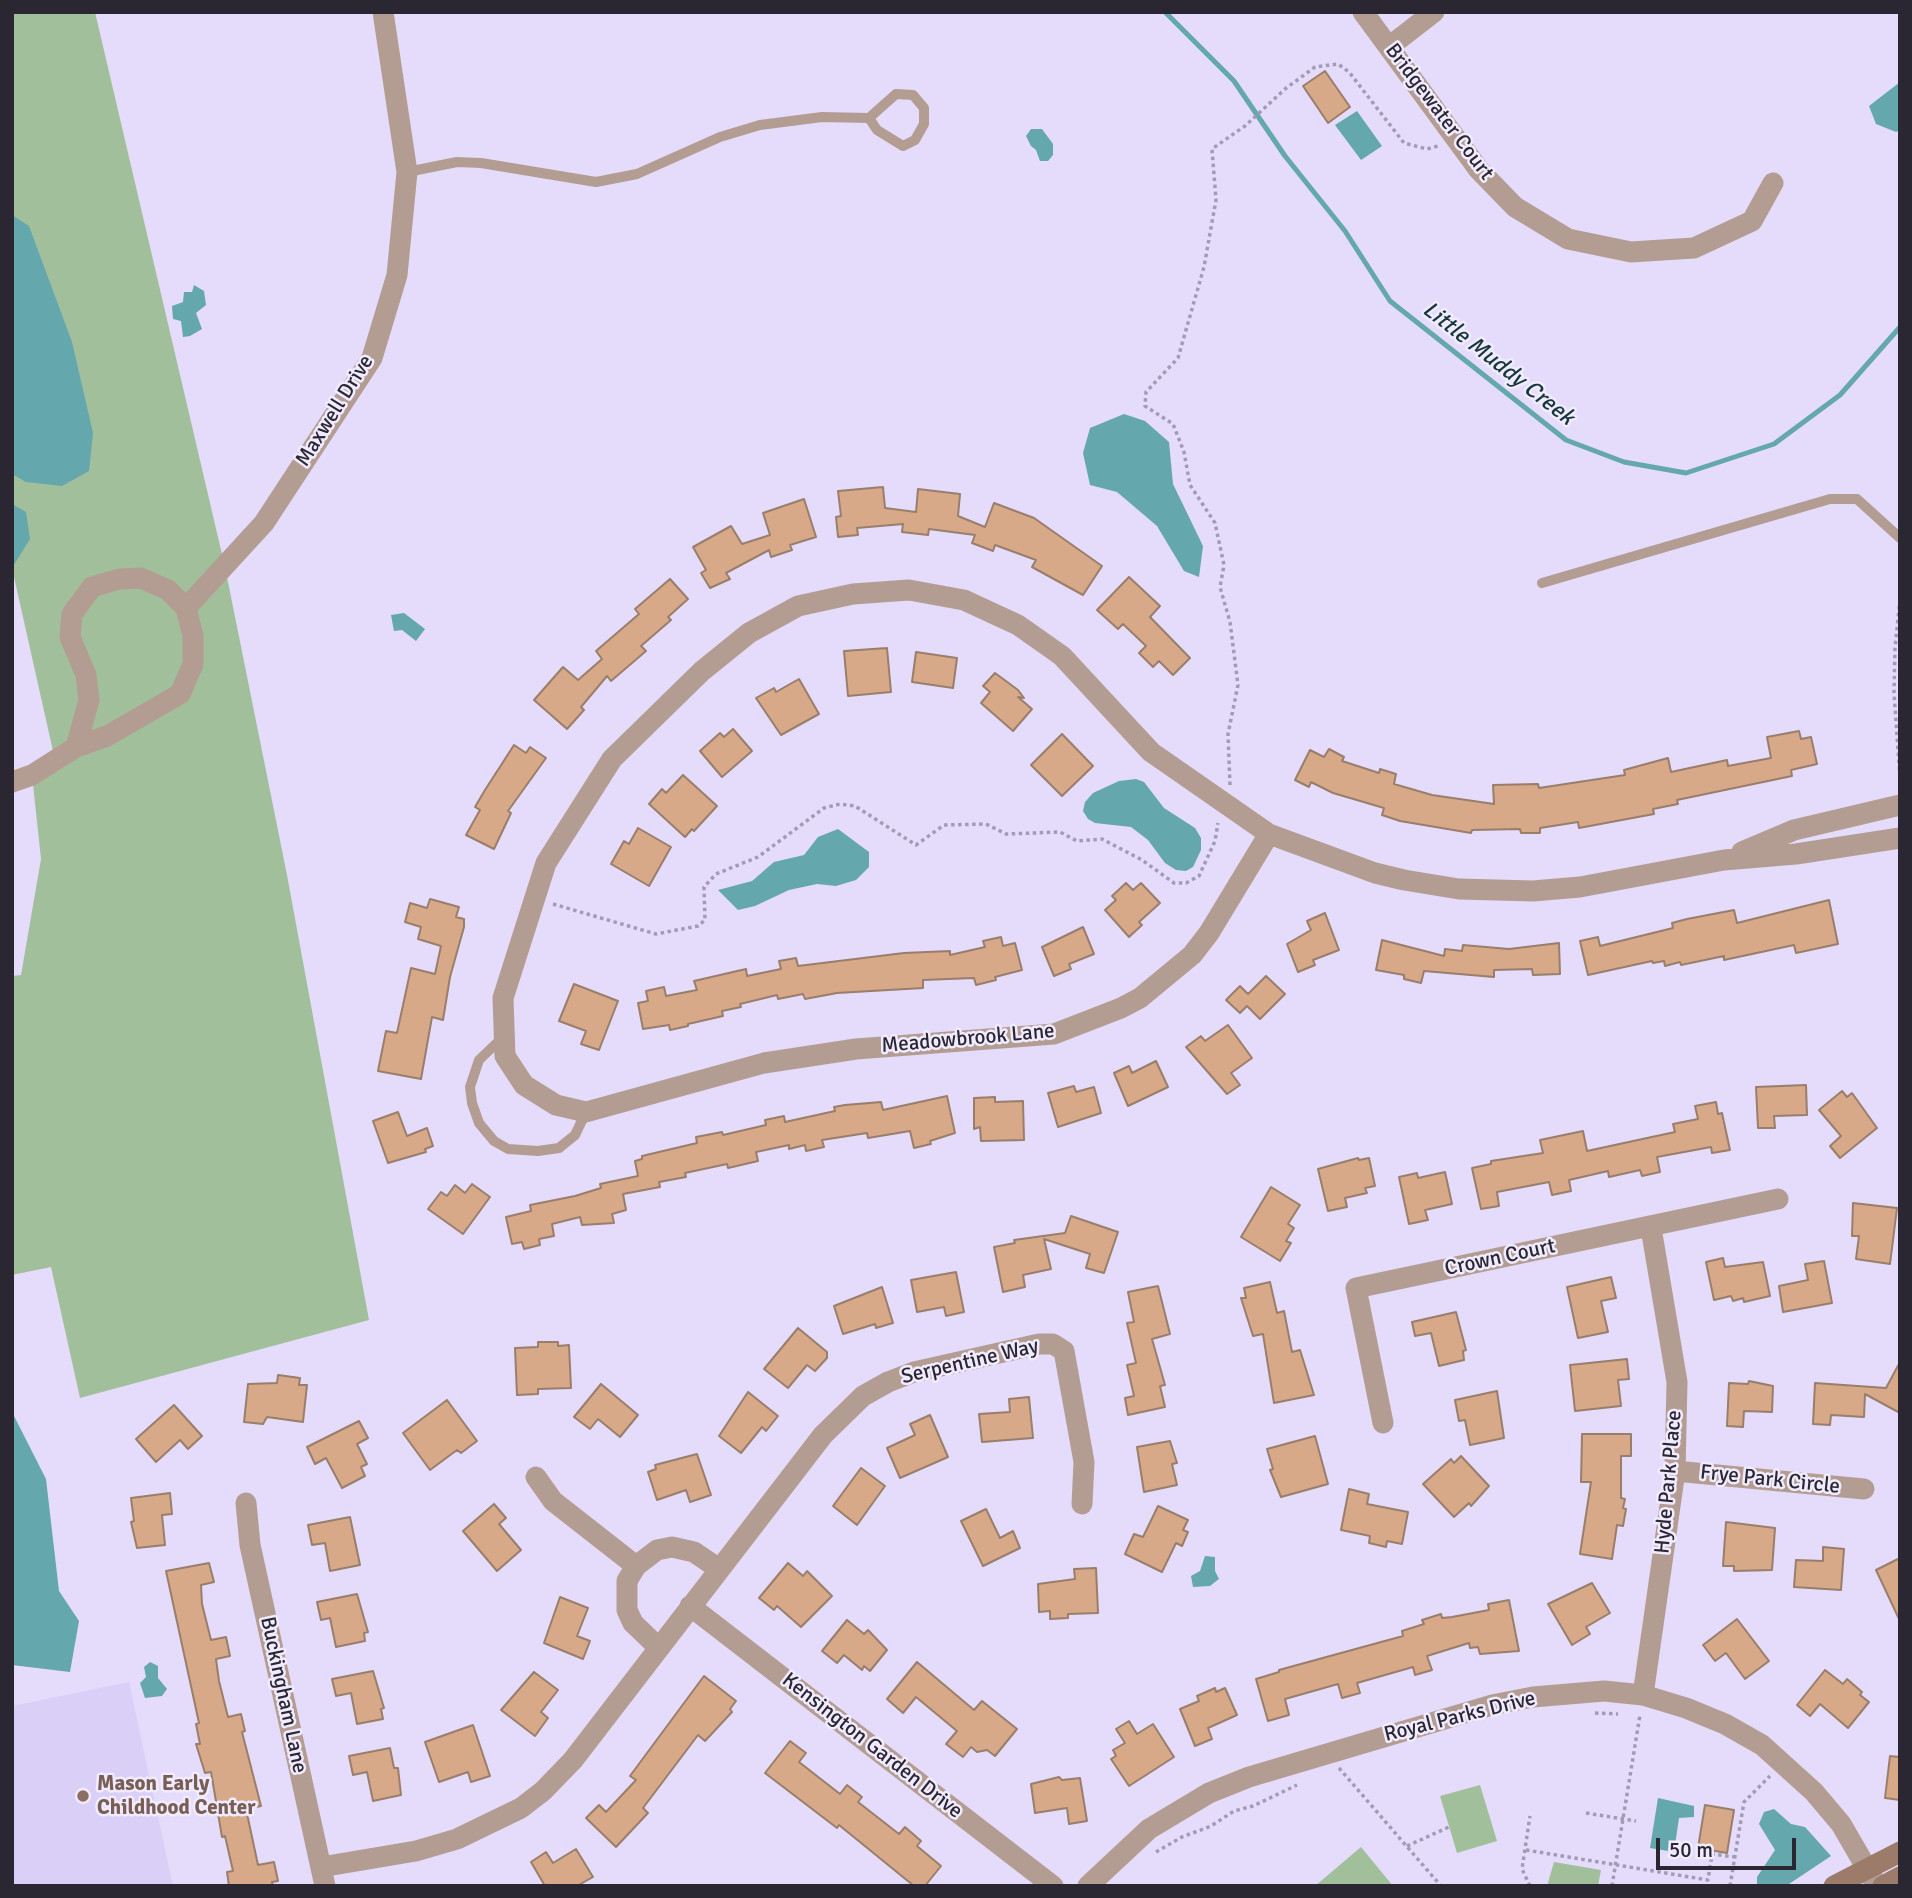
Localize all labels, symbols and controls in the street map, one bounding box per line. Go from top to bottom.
street label: Bridgewater Court [1379,39,1499,185]
water label: Little Muddy Creek [1417,296,1579,432]
street label: Maxwell Drive [291,351,379,471]
street label: Meadowbrook Lane [880,1019,1056,1059]
street label: Crown Court [1442,1234,1558,1282]
street label: Serpentine Way [899,1334,1041,1390]
street label: Hyde Park Place [1650,1409,1688,1555]
street label: Frye Park Circle [1699,1460,1841,1500]
street label: Buckingham Lane [254,1614,312,1776]
street label: Kensington Garden Drive [777,1668,967,1824]
street label: Royal Parks Drive [1382,1686,1538,1748]
place label: Mason Early Childhood Center [97,1771,256,1821]
marker: Mason Early Childhood Center [75,1788,91,1804]
scale bar [1660,1825,1800,1869]
text: 50 m [1669,1837,1713,1863]

